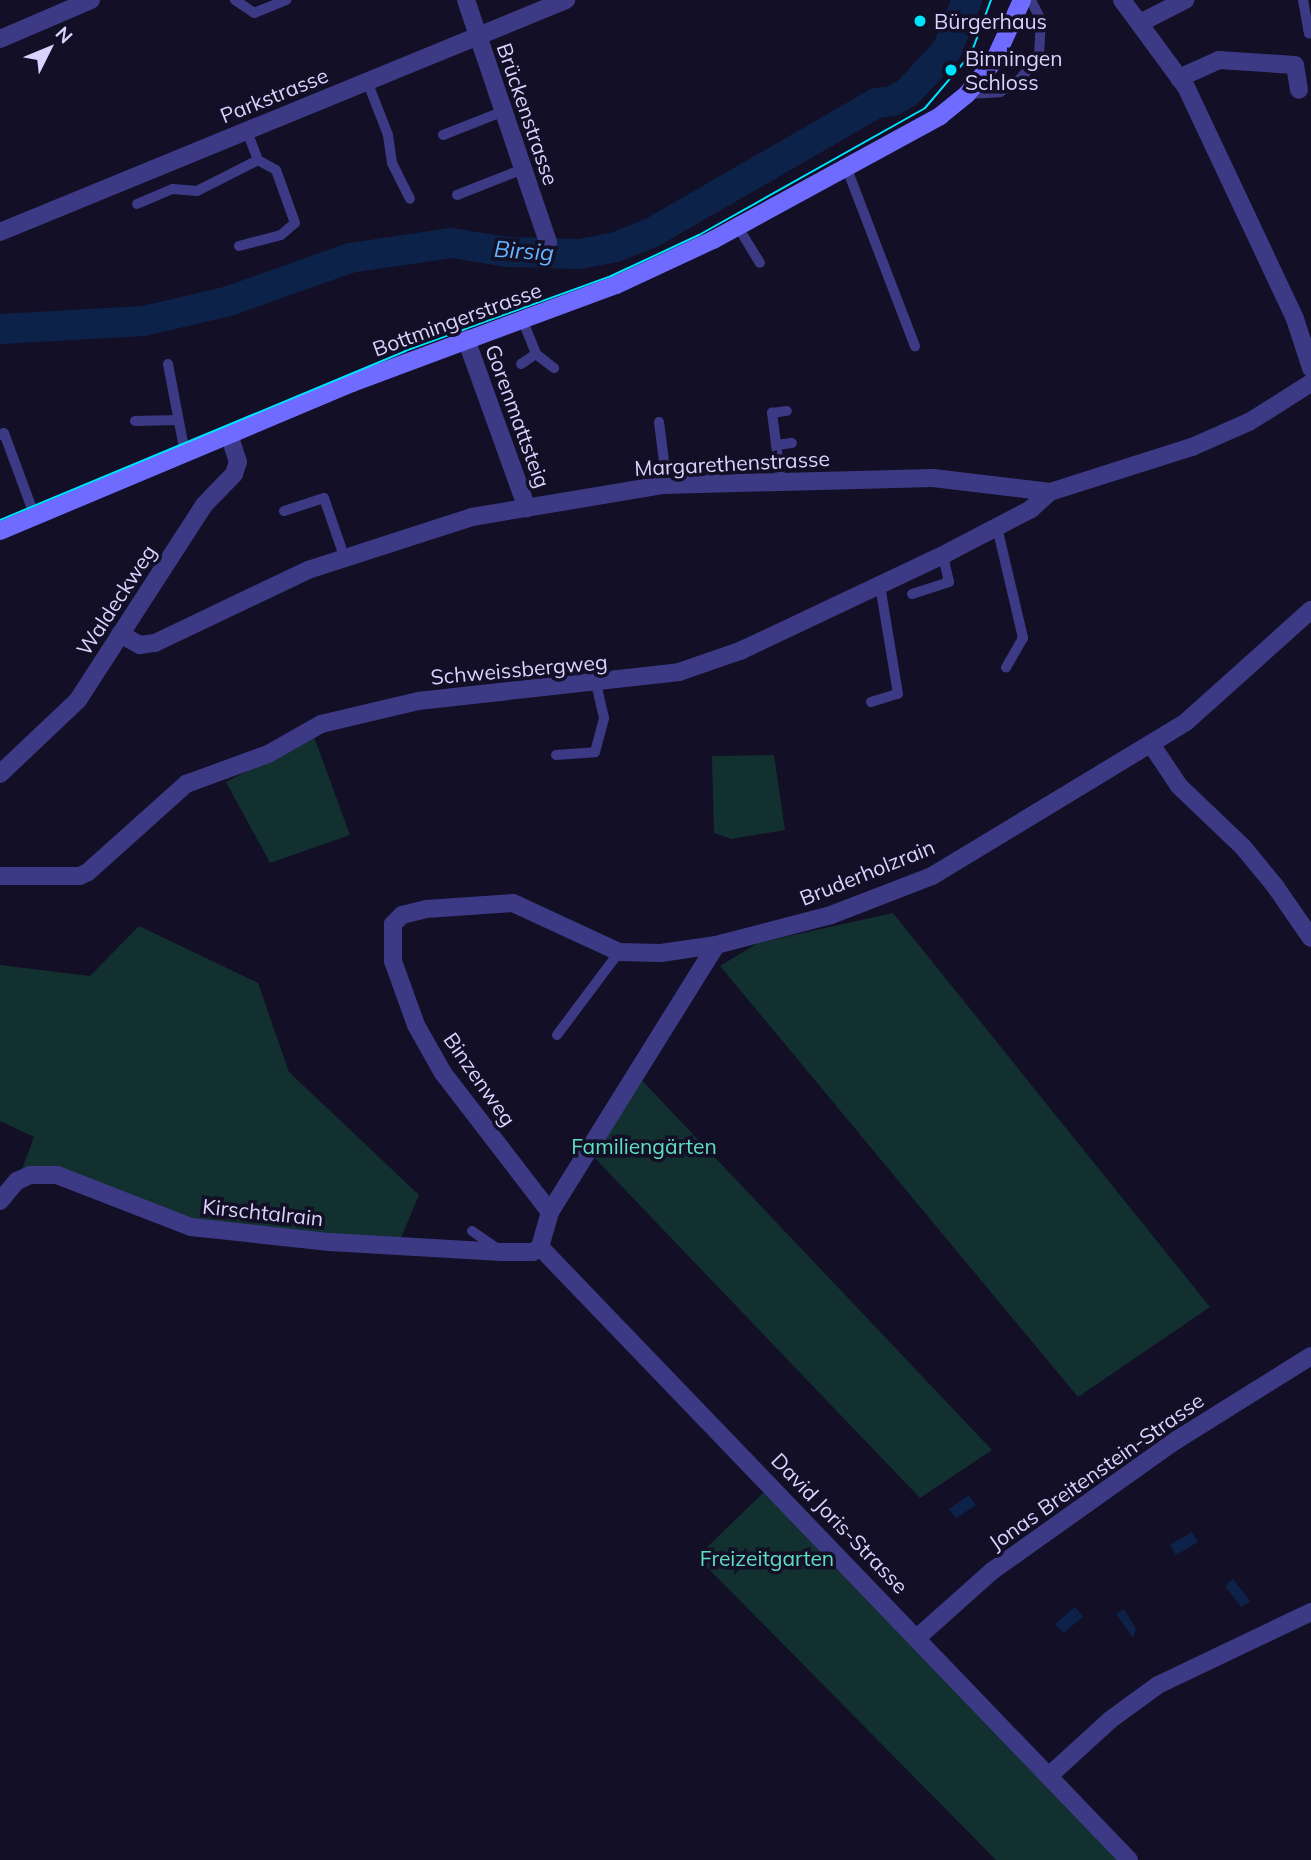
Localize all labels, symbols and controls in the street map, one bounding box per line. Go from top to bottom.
place label: Bürgerhaus [934,8,1047,34]
marker: Bürgerhaus [912,13,928,29]
north arrow [14,14,84,84]
text: N [51,21,78,48]
street label: Brückenstrasse [492,40,564,188]
place label: Binningen Schloss [965,45,1063,95]
street label: Parkstrasse [216,62,332,128]
marker: Binningen Schloss [943,62,959,78]
water label: Birsig [493,235,555,267]
street label: Bottmingerstrasse [369,277,545,361]
street label: Gorenmattsteig [480,341,556,491]
street label: Margarethenstrasse [634,445,830,481]
street label: Waldeckweg [71,540,161,660]
street label: Schweissbergweg [430,649,608,689]
street label: Bruderholzrain [796,833,938,911]
street label: Binzenweg [439,1028,521,1130]
park label: Familiengärten [571,1133,717,1159]
street label: Kirschtalrain [201,1193,325,1231]
street label: Jonas Breitenstein-Strasse [984,1387,1208,1555]
street label: David Joris-Strasse [766,1447,914,1599]
park label: Freizeitgarten [700,1545,834,1571]

